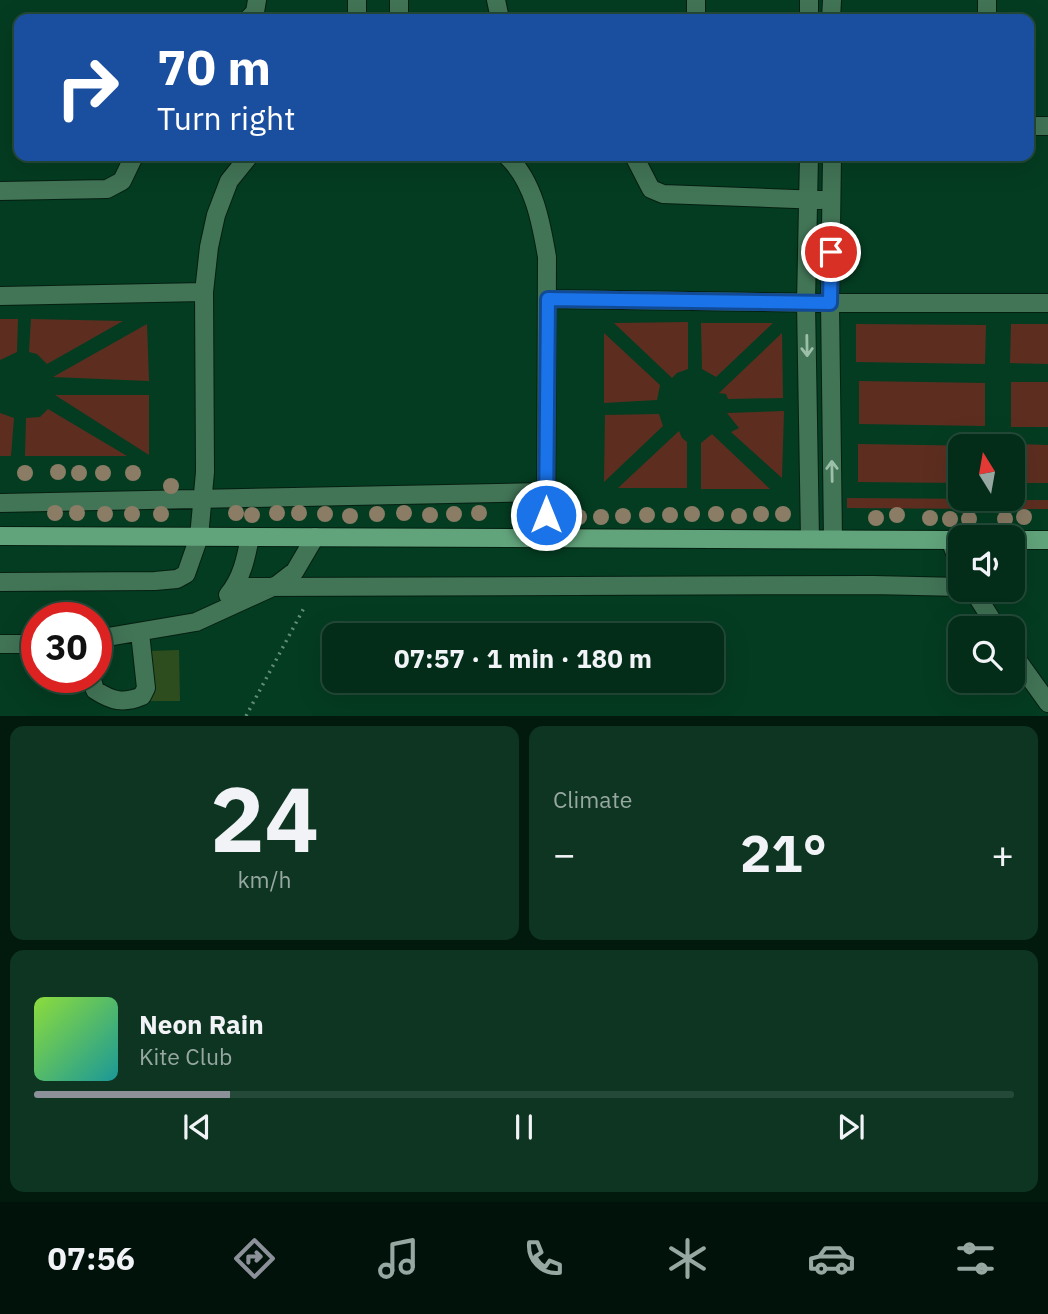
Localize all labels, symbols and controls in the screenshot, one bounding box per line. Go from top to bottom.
text: 70 m [157,35,271,98]
icon: right [42,42,133,133]
text: Turn right [157,97,295,139]
pin [801,222,861,282]
icon: arrive [812,233,850,271]
one-way arrow [800,335,813,358]
north arrow [948,434,1026,511]
map controls [948,434,1025,693]
one-way arrow [825,460,839,483]
position arrow [509,478,583,552]
button: sound [948,525,1025,602]
speed limit sign: 30 [21,602,112,693]
button: search [948,616,1025,693]
text: 07:57 · 1 min · 180 m [394,641,652,675]
text: 24 [210,759,319,877]
text: Climate [553,784,632,814]
text: 21° [740,819,827,886]
text: − [553,829,576,878]
text: + [991,829,1014,878]
text: km/h [237,864,292,894]
text: Neon Rain [139,1007,264,1041]
text: Kite Club [139,1041,232,1071]
icon: previous [178,1108,216,1146]
icon: pause [505,1108,543,1146]
icon: next [832,1108,870,1146]
icon: directions [230,1234,279,1283]
icon: music [374,1234,423,1283]
icon: phone [519,1234,568,1283]
icon: climate [663,1234,712,1283]
icon: car [807,1234,856,1283]
icon: filters [951,1234,1000,1283]
text: 07:56 [48,1237,135,1279]

